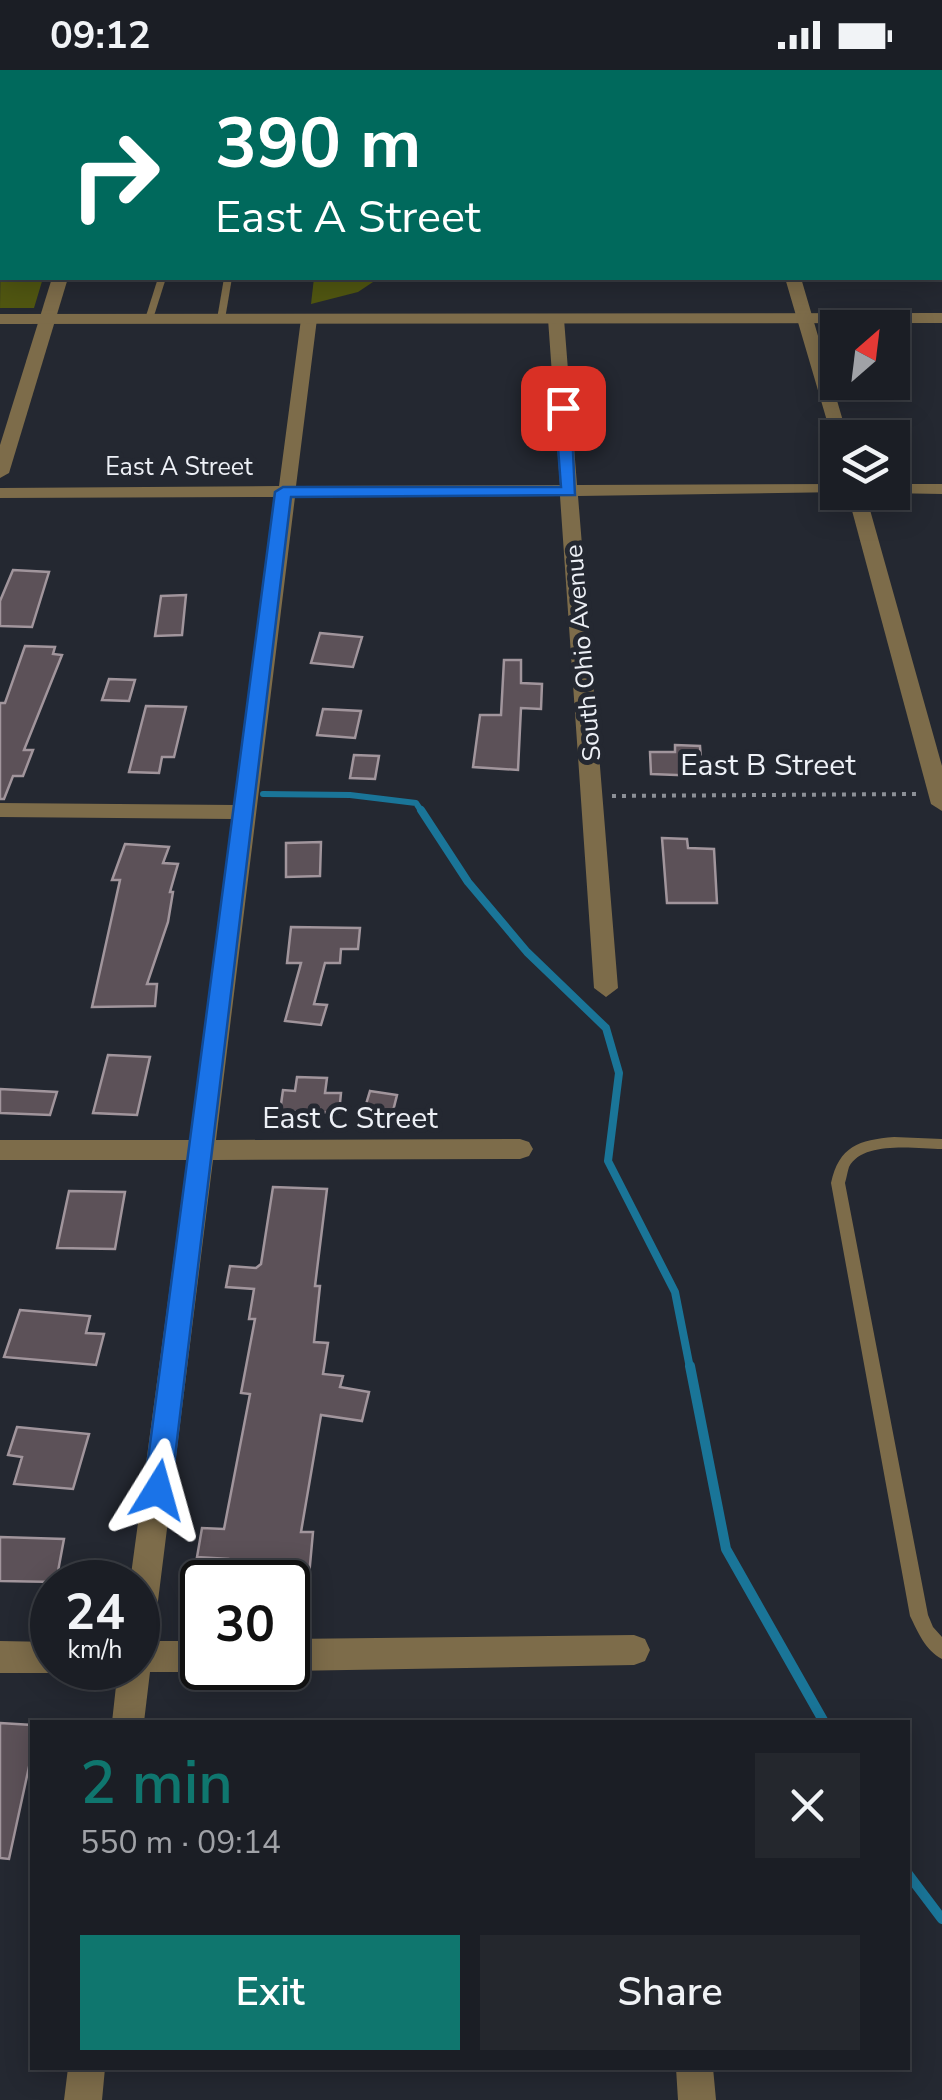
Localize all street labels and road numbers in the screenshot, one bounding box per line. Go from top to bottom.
street label: East A Street [105,450,253,484]
street label: South Ohio Avenue [557,543,609,763]
street label: East B Street [680,745,856,786]
street label: East C Street [262,1098,438,1139]

